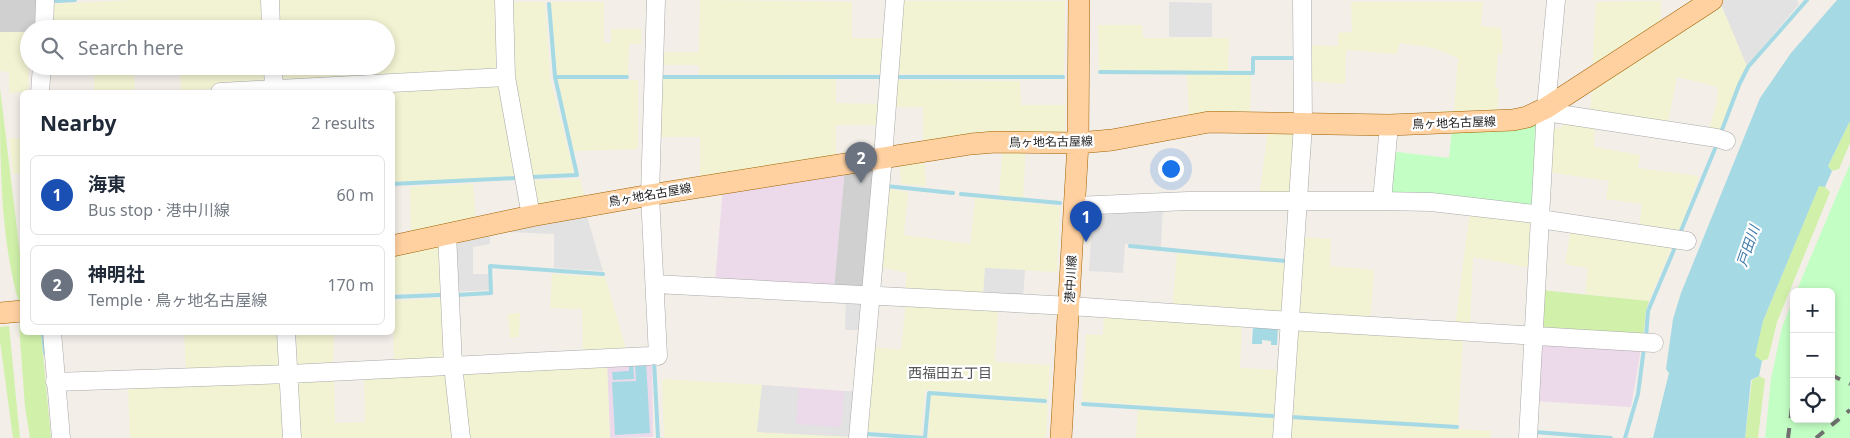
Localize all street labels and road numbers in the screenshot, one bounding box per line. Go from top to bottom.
street label: 鳥ヶ地名古屋線 [1412,113,1496,132]
street label: 鳥ヶ地名古屋線 [1009,132,1093,151]
street label: 鳥ヶ地名古屋線 [607,179,693,210]
street label: 港中川線 [1061,255,1080,303]

